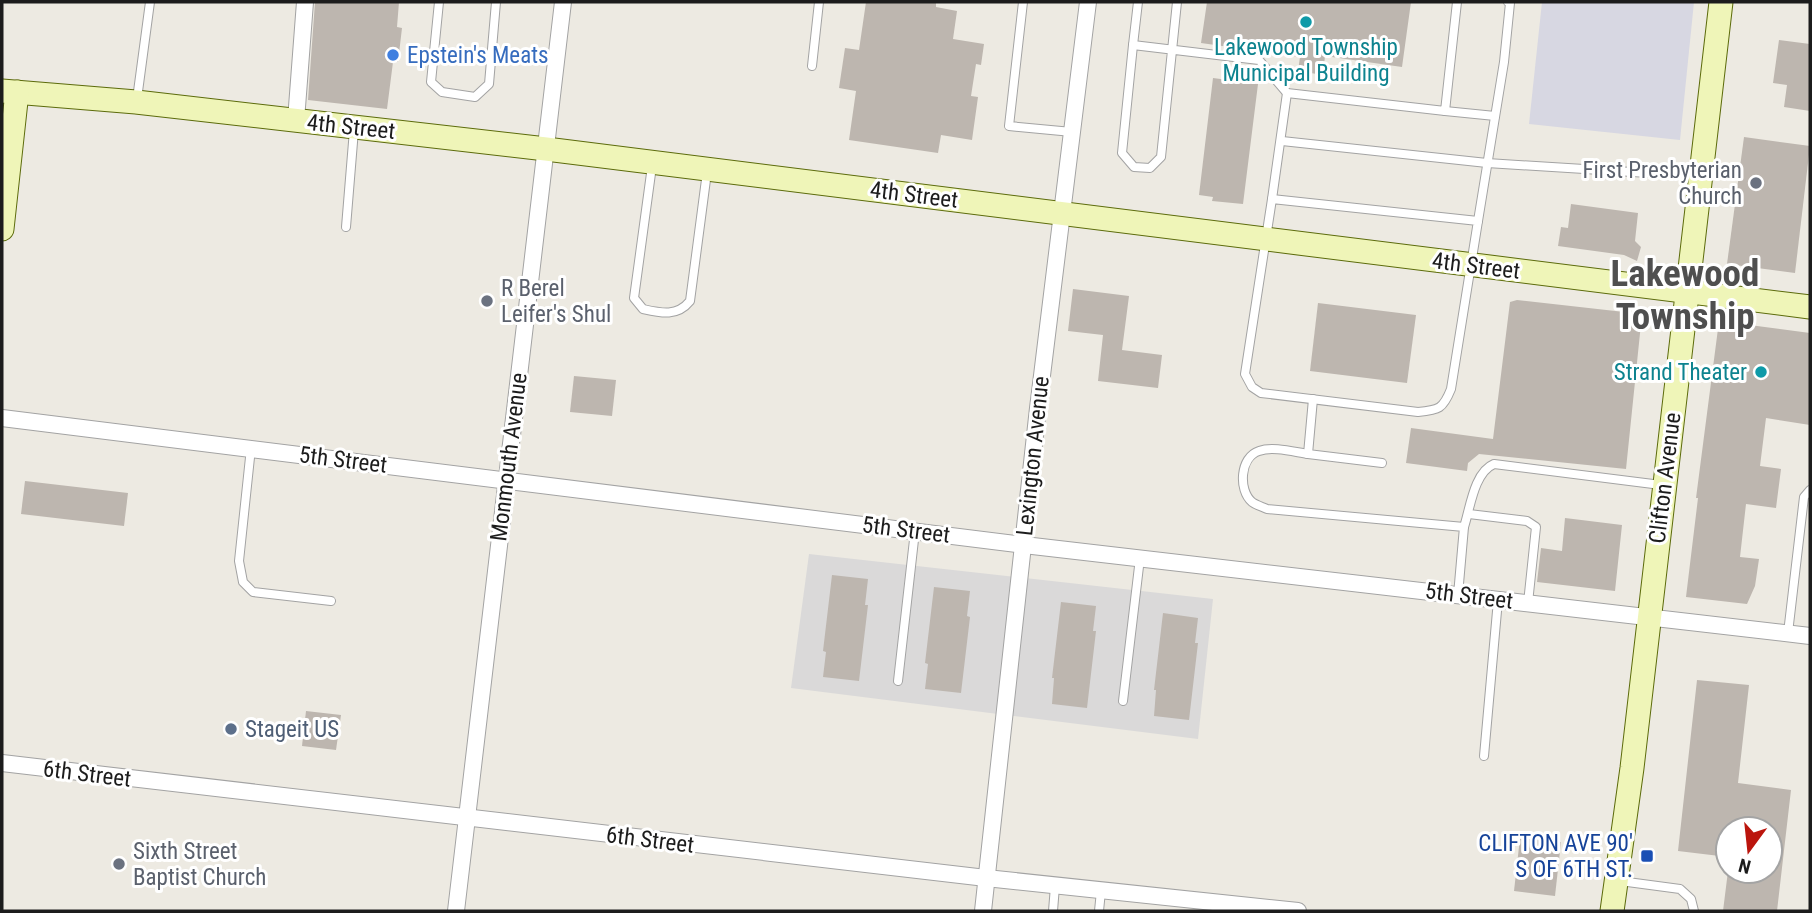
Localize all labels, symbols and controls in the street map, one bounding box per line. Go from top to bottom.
marker: Lakewood Township Municipal Building [1298,14,1314,30]
place label: Lakewood Township Municipal Building [1214,34,1398,87]
place label: Epstein's Meats [407,42,548,69]
marker: Epstein's Meats [385,47,401,63]
street label: 4th Street [306,109,396,145]
place label: First Presbyterian Church [1582,157,1742,210]
marker: First Presbyterian Church [1748,175,1764,191]
street label: 4th Street [868,176,960,214]
street label: 4th Street [1430,247,1522,285]
district label: Lakewood Township [1611,252,1759,338]
place label: R Berel Leifer's Shul [501,275,611,328]
marker: R Berel Leifer's Shul [479,293,495,309]
place label: Strand Theater [1614,359,1747,386]
marker: Strand Theater [1753,364,1769,380]
street label: Monmouth Avenue [485,371,533,543]
street label: Lexington Avenue [1011,375,1055,537]
street label: Clifton Avenue [1644,411,1686,545]
street label: 5th Street [297,441,389,479]
street label: 5th Street [860,511,952,549]
street label: 5th Street [1423,577,1515,615]
place label: Stageit US [245,716,339,743]
marker: Stageit US [223,721,239,737]
street label: 6th Street [41,755,133,793]
north arrow [1714,815,1784,885]
street label: 6th Street [604,821,696,859]
place label: CLIFTON AVE 90' S OF 6TH ST. [1478,830,1633,883]
place label: Sixth Street Baptist Church [133,838,266,891]
marker: CLIFTON AVE 90' S OF 6TH ST. [1639,848,1655,864]
text: N [1736,853,1753,879]
marker: Sixth Street Baptist Church [111,856,127,872]

